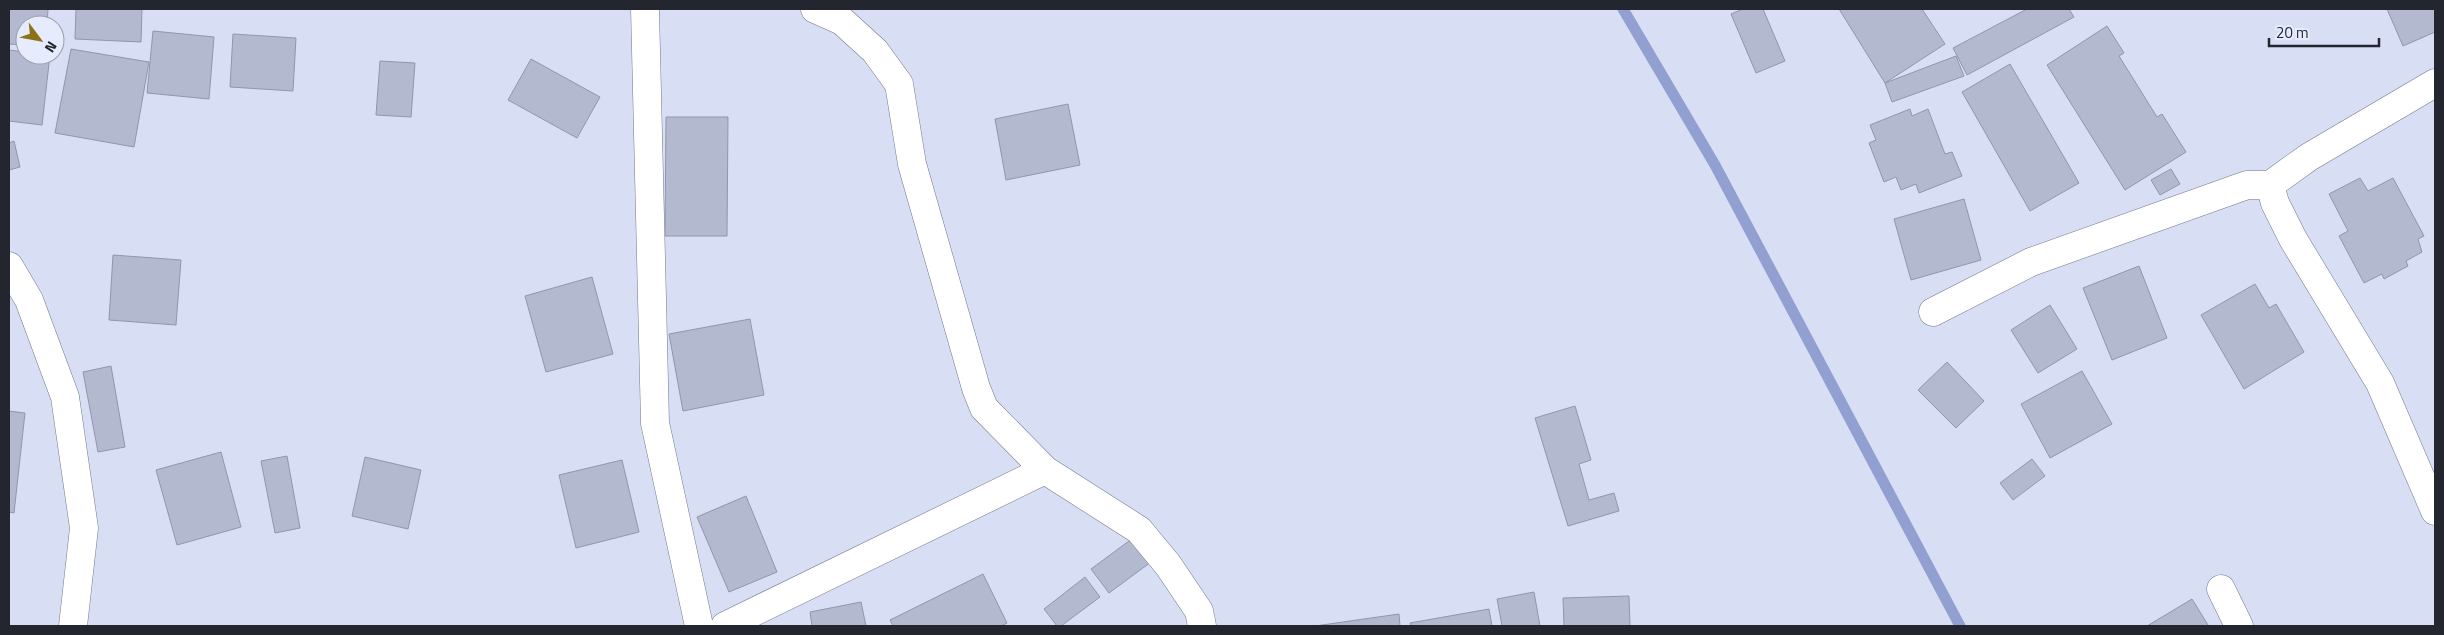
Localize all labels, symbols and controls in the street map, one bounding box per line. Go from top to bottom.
north arrow [15,15,65,65]
scale bar [2269,15,2379,47]
text: 20 m [2276,21,2309,44]
text: N [40,37,63,57]

